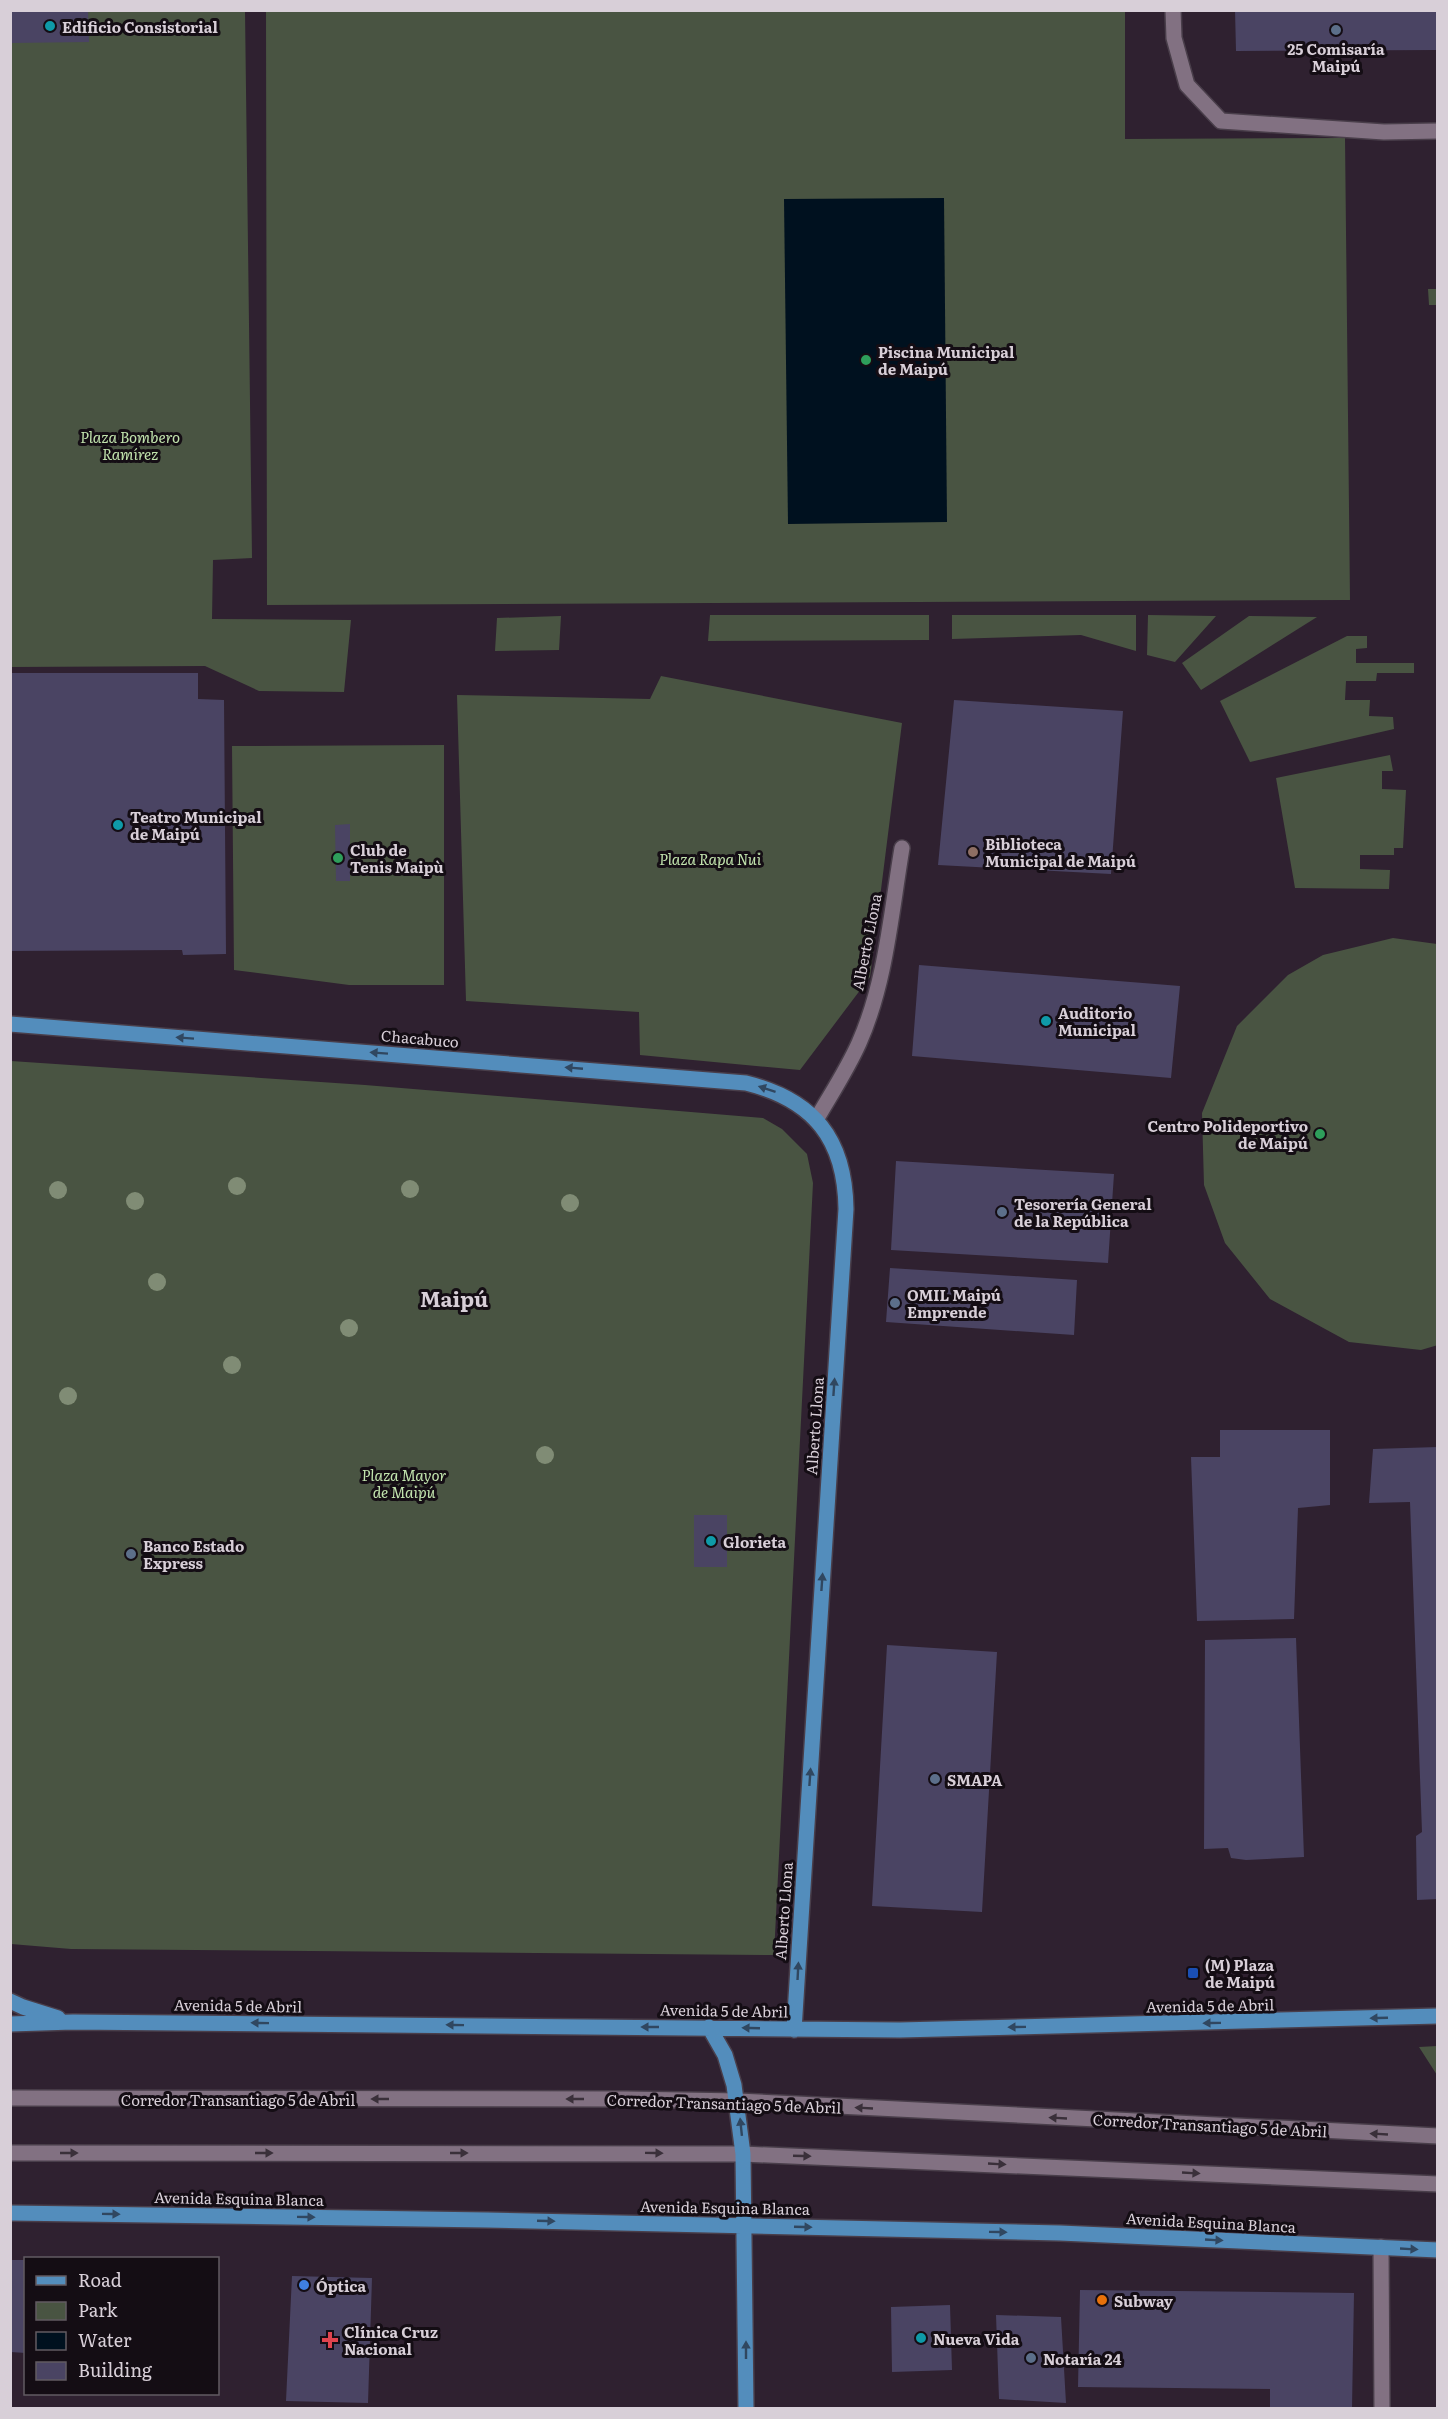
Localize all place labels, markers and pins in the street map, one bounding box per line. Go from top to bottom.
place label: Edificio Consistorial [62,15,218,38]
marker: Edificio Consistorial [43,19,57,33]
marker: 25 Comisaría Maipú [1329,23,1343,37]
place label: 25 Comisaría Maipú [1287,37,1385,77]
place label: Piscina Municipal de Maipú [878,340,1015,380]
marker: Piscina Municipal de Maipú [859,353,873,367]
place label: Teatro Municipal de Maipú [130,805,262,845]
marker: Teatro Municipal de Maipú [111,818,125,832]
place label: Biblioteca Municipal de Maipú [985,832,1136,872]
place label: Club de Tenis Maipù [350,838,444,878]
marker: Biblioteca Municipal de Maipú [966,845,980,859]
marker: Club de Tenis Maipù [331,851,345,865]
place label: Auditorio Municipal [1058,1001,1136,1041]
marker: Auditorio Municipal [1039,1014,1053,1028]
place label: Centro Polideportivo de Maipú [1147,1114,1308,1154]
marker: Centro Polideportivo de Maipú [1313,1127,1327,1141]
place label: Tesorería General de la República [1014,1192,1152,1232]
marker: Tesorería General de la República [995,1205,1009,1219]
place label: OMIL Maipú Emprende [907,1283,1001,1323]
marker: OMIL Maipú Emprende [888,1296,902,1310]
place label: Glorieta [723,1530,786,1553]
place label: Banco Estado Express [143,1534,244,1574]
marker: Glorieta [704,1534,718,1548]
marker: Banco Estado Express [124,1547,138,1561]
place label: SMAPA [947,1768,1003,1791]
marker: SMAPA [928,1772,942,1786]
place label: (M) Plaza de Maipú [1205,1953,1275,1993]
marker: (M) Plaza de Maipú [1186,1966,1200,1980]
place label: Óptica [316,2274,367,2297]
marker: Óptica [297,2278,311,2292]
place label: Subway [1114,2289,1174,2312]
marker: Subway [1095,2293,1109,2307]
place label: Clínica Cruz Nacional [344,2320,438,2360]
place label: Nueva Vida [933,2327,1020,2350]
marker: Clínica Cruz Nacional [321,2331,339,2349]
marker: Nueva Vida [914,2331,928,2345]
place label: Notaría 24 [1043,2347,1122,2370]
marker: Notaría 24 [1024,2351,1038,2365]

